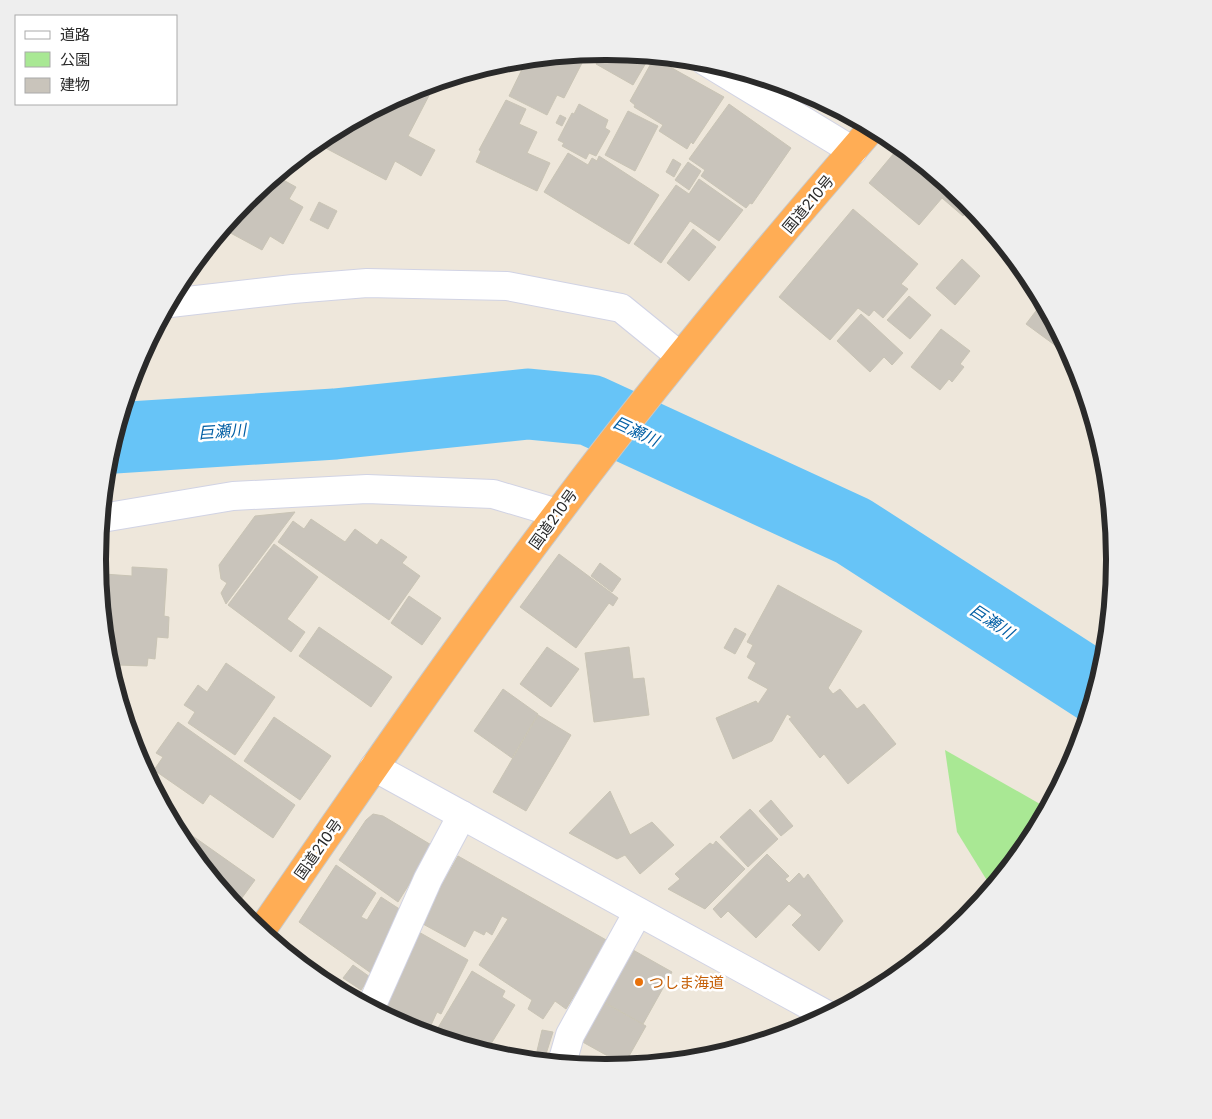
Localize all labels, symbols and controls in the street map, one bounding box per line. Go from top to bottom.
legend [15,15,178,105]
text: 道路 [60,25,90,44]
text: 公園 [60,50,90,69]
text: 建物 [60,75,90,94]
street label: 国道210号 [778,171,838,237]
water label: 巨瀬川 [610,412,664,451]
water label: 巨瀬川 [197,419,249,443]
street label: 国道210号 [525,485,581,553]
water label: 巨瀬川 [966,600,1019,644]
street label: 国道210号 [290,815,346,883]
place label: つしま海道 [649,973,724,992]
marker: つしま海道 [633,976,645,988]

